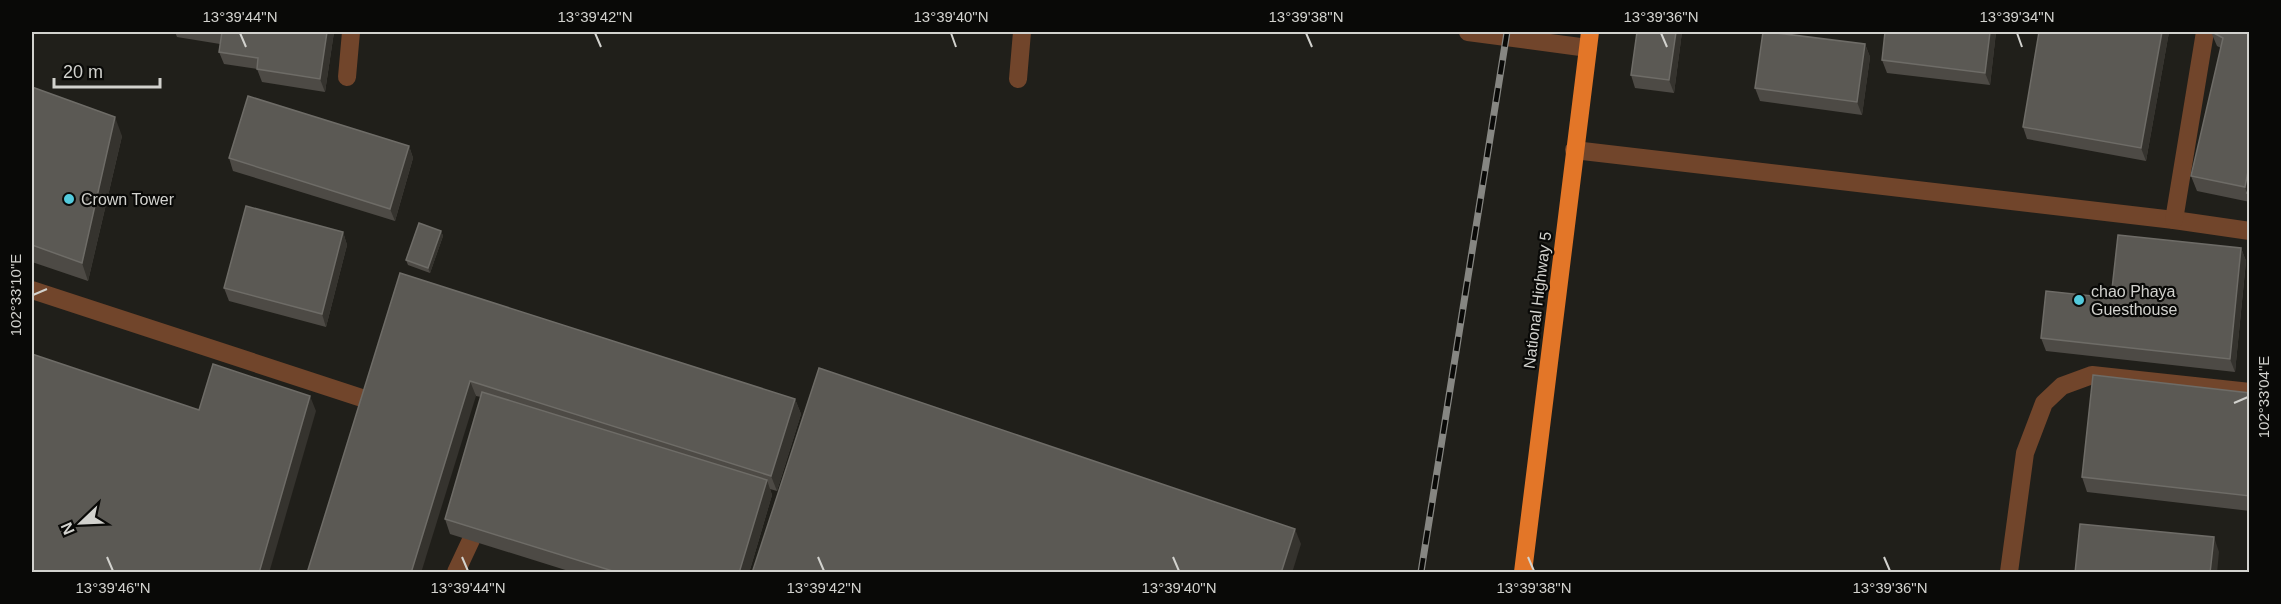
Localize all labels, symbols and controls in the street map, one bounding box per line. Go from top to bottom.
text: 13°39'44"N [202,8,278,25]
text: 13°39'42"N [557,8,633,25]
text: 13°39'40"N [913,8,989,25]
text: 13°39'38"N [1268,8,1344,25]
text: 13°39'36"N [1623,8,1699,25]
text: 13°39'34"N [1979,8,2055,25]
scale bar [54,51,160,89]
text: 20 m [63,62,103,82]
place label: Crown Tower [81,191,175,208]
marker: Crown Tower [62,192,76,206]
street label: National Highway 5 [1521,231,1554,370]
text: 102°33'10"E [7,254,24,336]
place label: chao Phaya Guesthouse [2091,283,2177,318]
marker: chao Phaya Guesthouse [2072,293,2086,307]
text: 102°33'04"E [2255,356,2272,438]
north arrow [51,493,111,553]
text: N [58,520,78,537]
text: 13°39'46"N [75,579,151,596]
text: 13°39'44"N [430,579,506,596]
text: 13°39'42"N [786,579,862,596]
text: 13°39'40"N [1141,579,1217,596]
text: 13°39'38"N [1496,579,1572,596]
text: 13°39'36"N [1852,579,1928,596]

